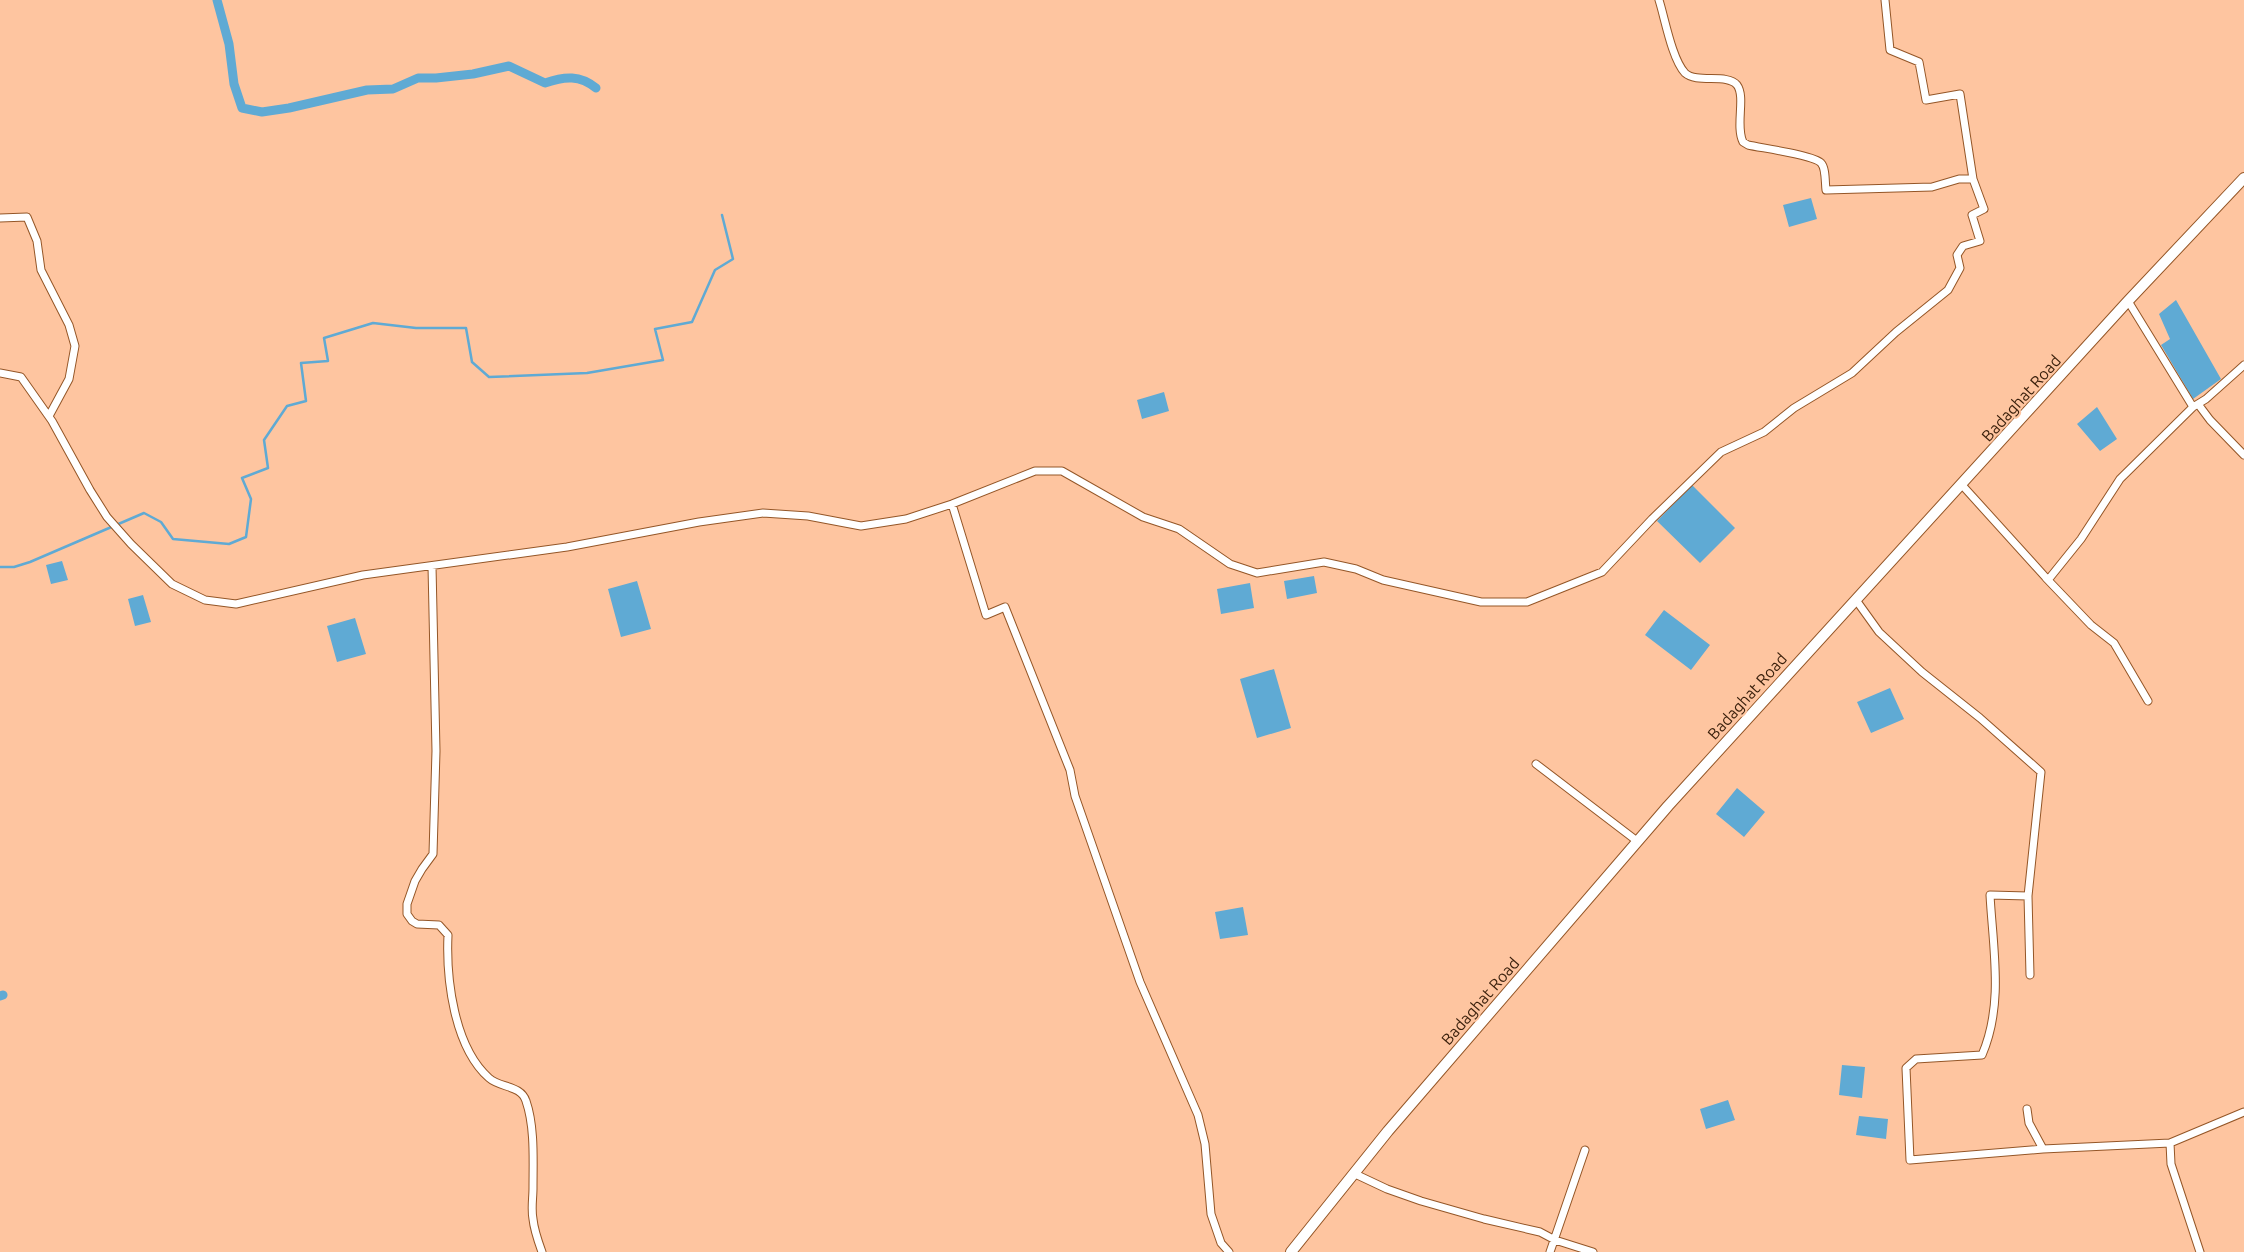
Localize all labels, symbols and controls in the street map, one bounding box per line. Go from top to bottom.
street label: Badaghat Road [1978,351,2064,445]
street label: Badaghat Road [1704,649,1790,743]
street label: Badaghat Road [1437,954,1523,1048]

